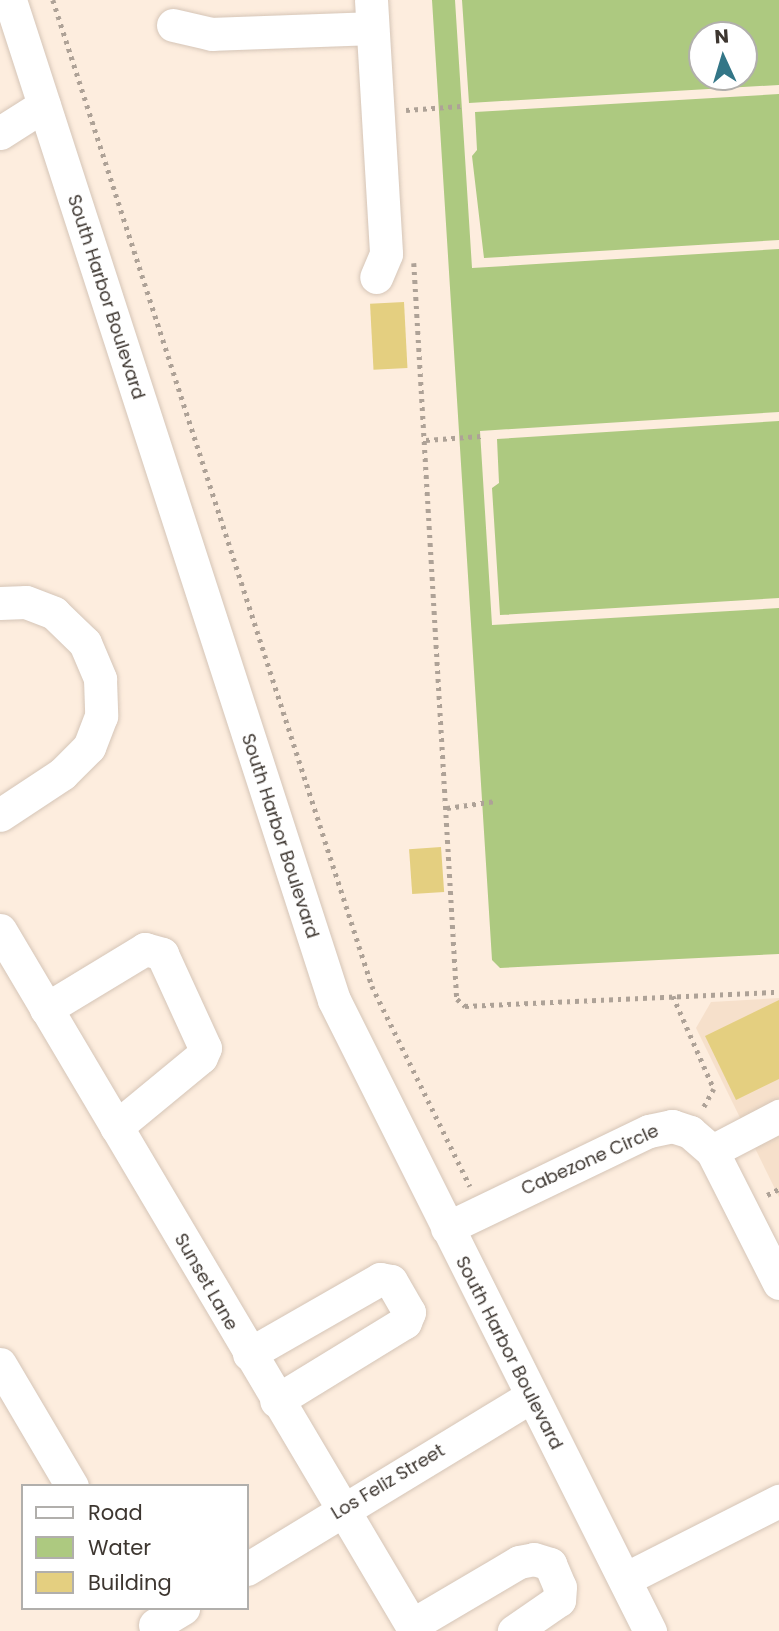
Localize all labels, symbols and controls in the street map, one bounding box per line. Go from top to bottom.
north arrow [688,21,758,91]
text: N [714,23,730,51]
street label: South Harbor Boulevard [63,192,149,402]
street label: South Harbor Boulevard [237,731,323,941]
street label: Cabezone Circle [518,1120,662,1200]
street label: Sunset Lane [170,1230,242,1334]
street label: South Harbor Boulevard [451,1253,567,1453]
street label: Los Feliz Street [327,1440,449,1524]
legend [21,1484,248,1610]
text: Road [88,1498,143,1527]
text: Water [88,1533,151,1562]
text: Building [88,1568,172,1597]

